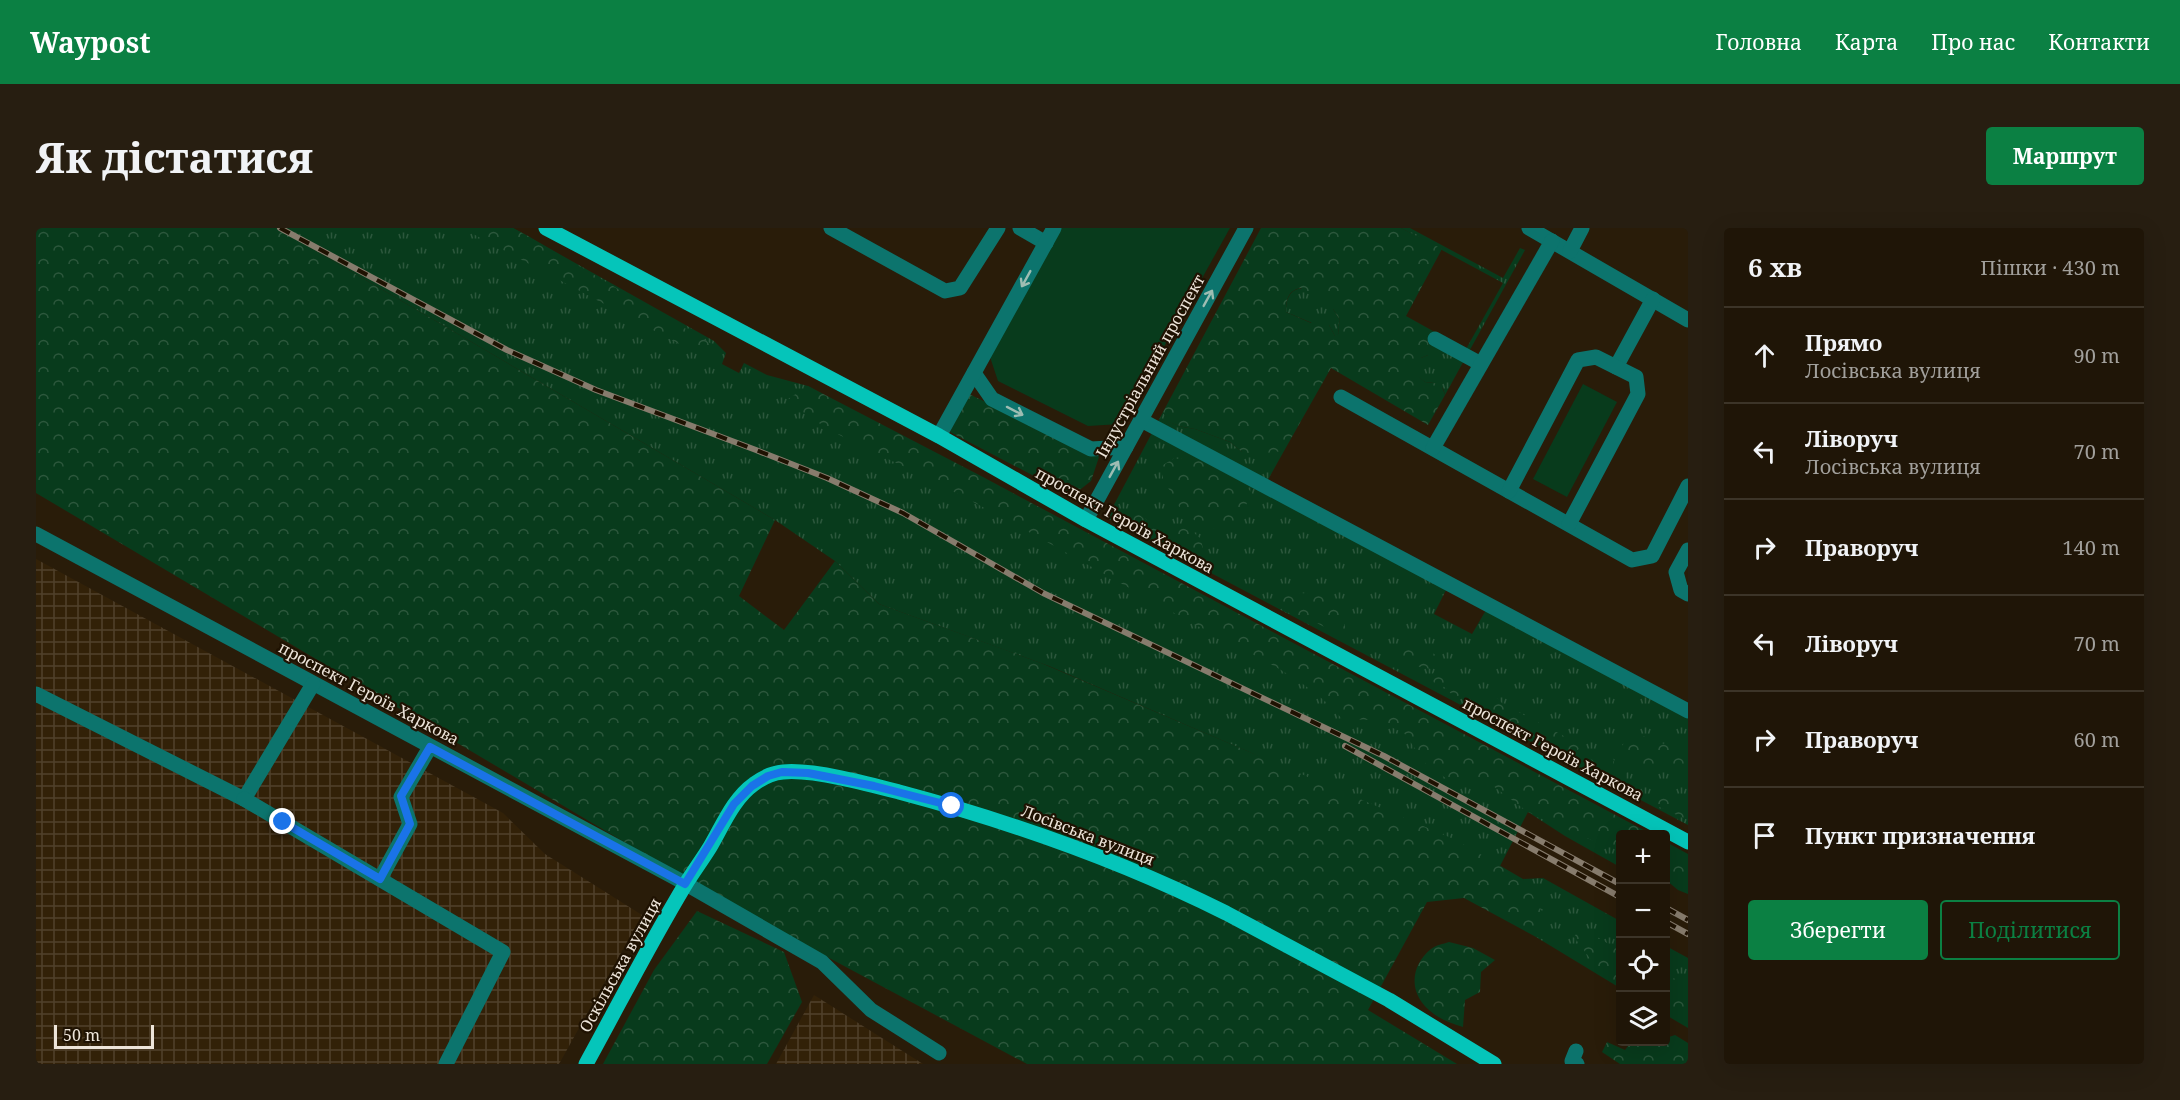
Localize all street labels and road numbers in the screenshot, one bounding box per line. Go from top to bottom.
street label: Індустріальний проспект [1090,270,1210,462]
street label: проспект Героїв Харкова [1032,462,1218,578]
street label: проспект Героїв Харкова [275,636,463,750]
street label: проспект Героїв Харкова [1459,692,1647,806]
street label: Лосівська вулиця [1018,800,1158,870]
street label: Оскільська вулиця [574,894,666,1036]

